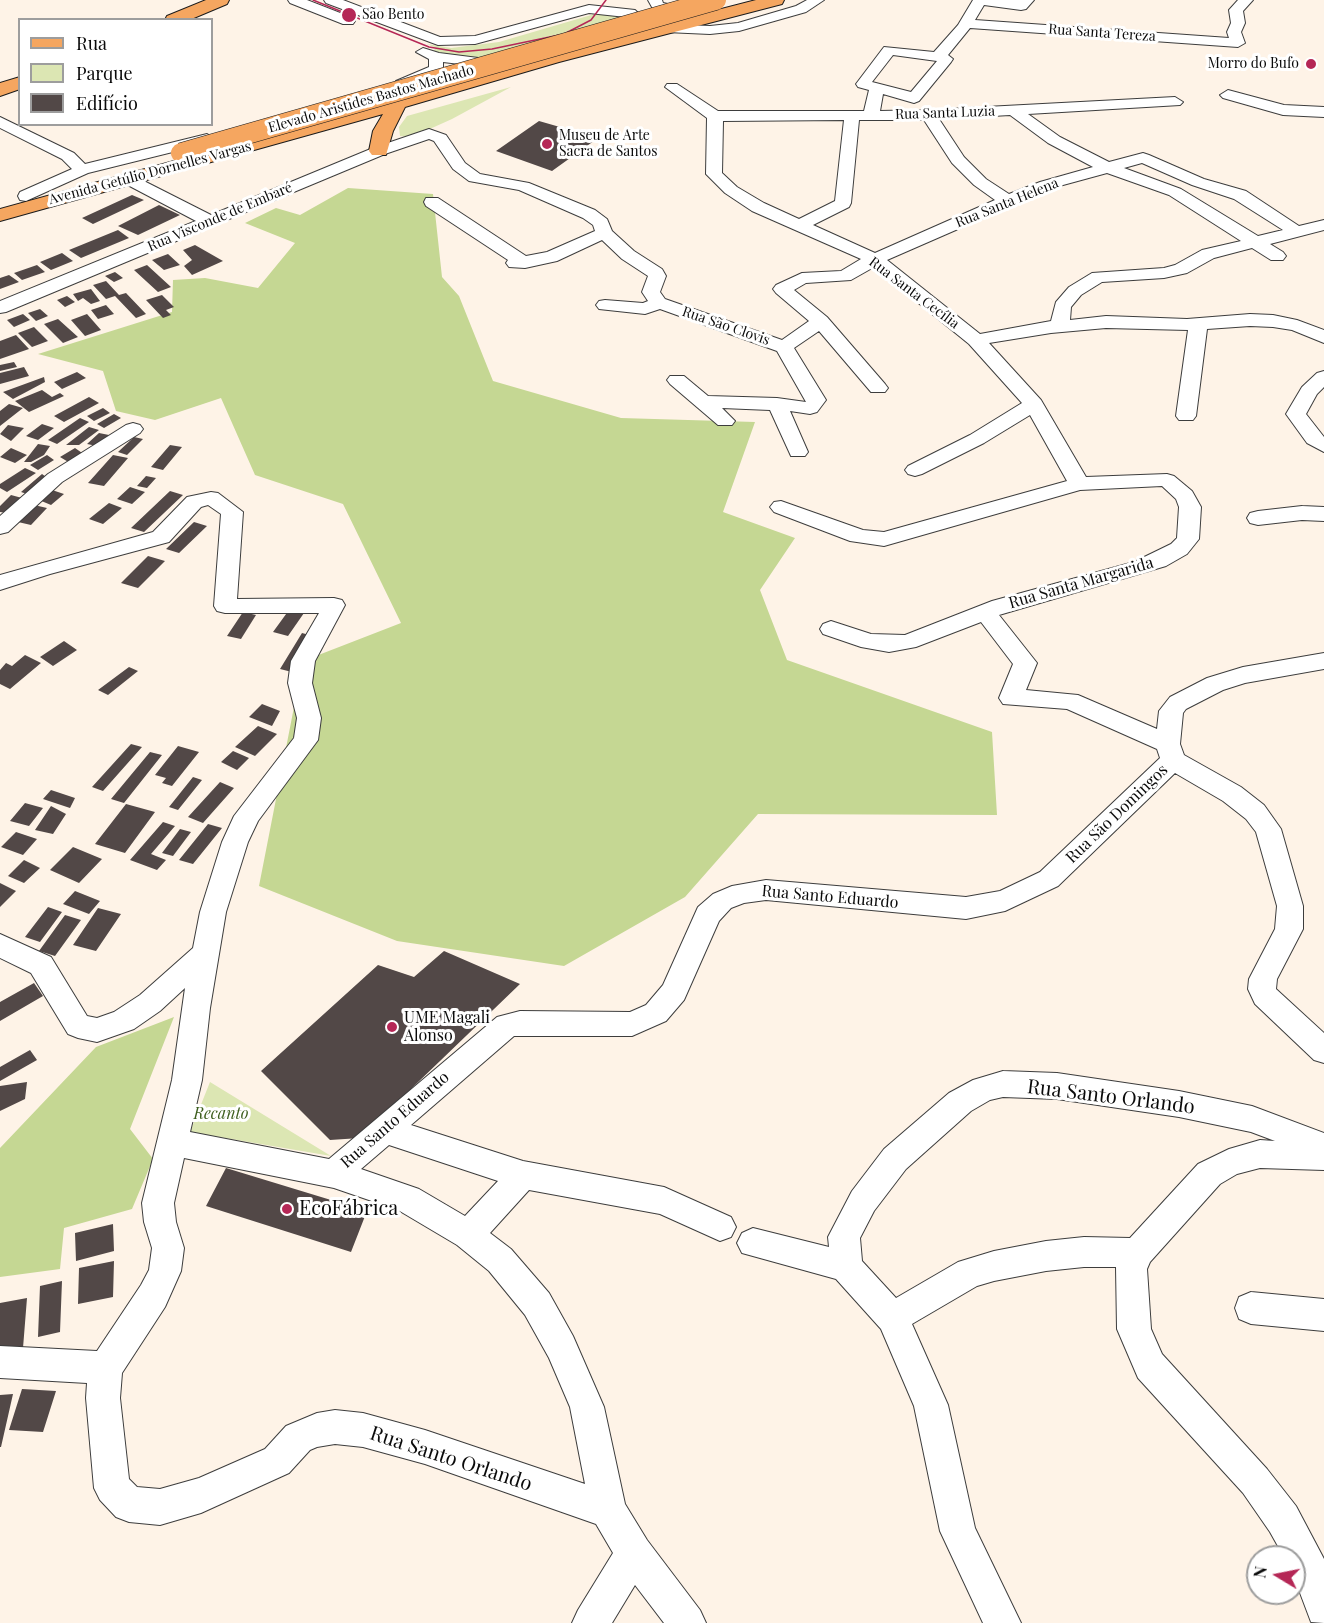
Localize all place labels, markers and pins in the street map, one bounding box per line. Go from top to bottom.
marker: São Bento [340,6,358,24]
place label: São Bento [362,7,424,23]
place label: Morro do Bufo [1208,56,1299,72]
marker: Morro do Bufo [1304,57,1318,71]
place label: Museu de Arte Sacra de Santos [559,128,658,160]
marker: Museu de Arte Sacra de Santos [540,137,554,151]
place label: UME Magali Alonso [404,1008,490,1046]
marker: UME Magali Alonso [385,1020,399,1034]
place label: EcoFábrica [299,1197,398,1221]
marker: EcoFábrica [280,1202,294,1216]

